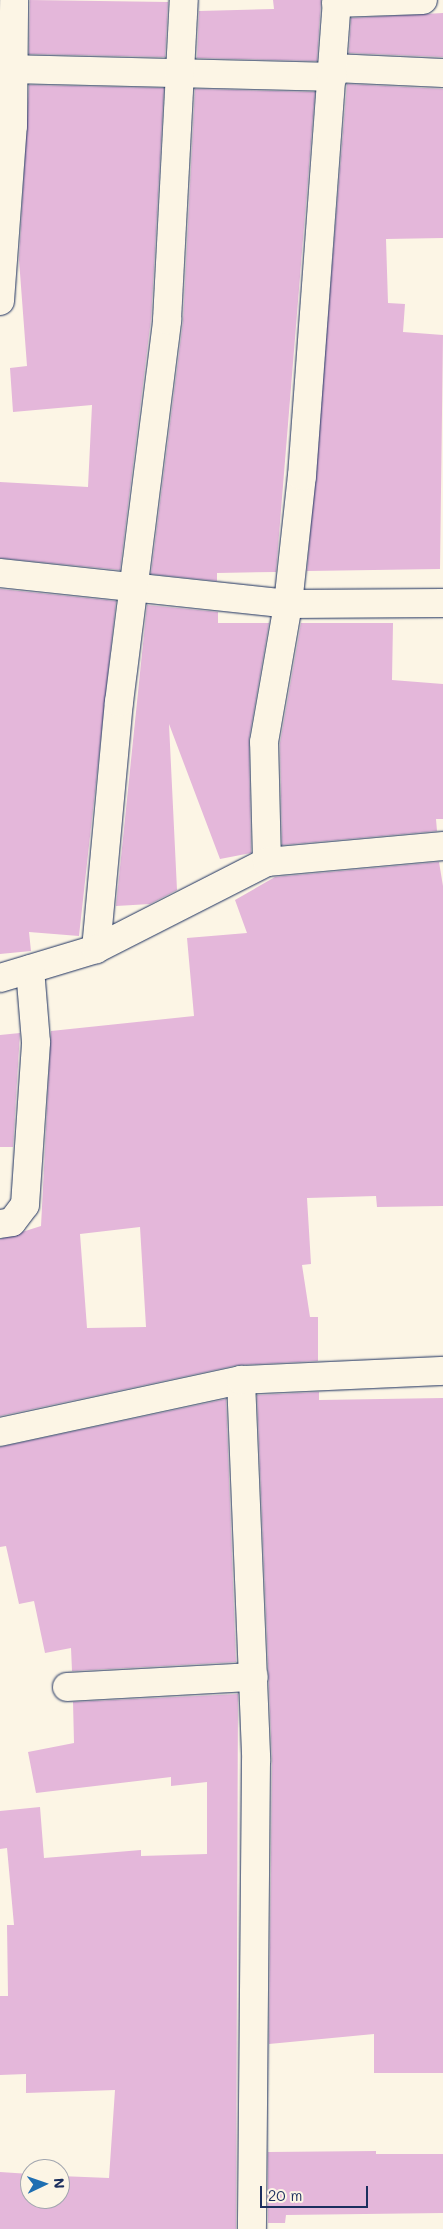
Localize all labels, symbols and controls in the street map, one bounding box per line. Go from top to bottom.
north arrow [20,2159,70,2209]
scale bar [263,2176,370,2208]
text: N [50,2177,69,2189]
text: 20 m [268,2185,302,2205]

